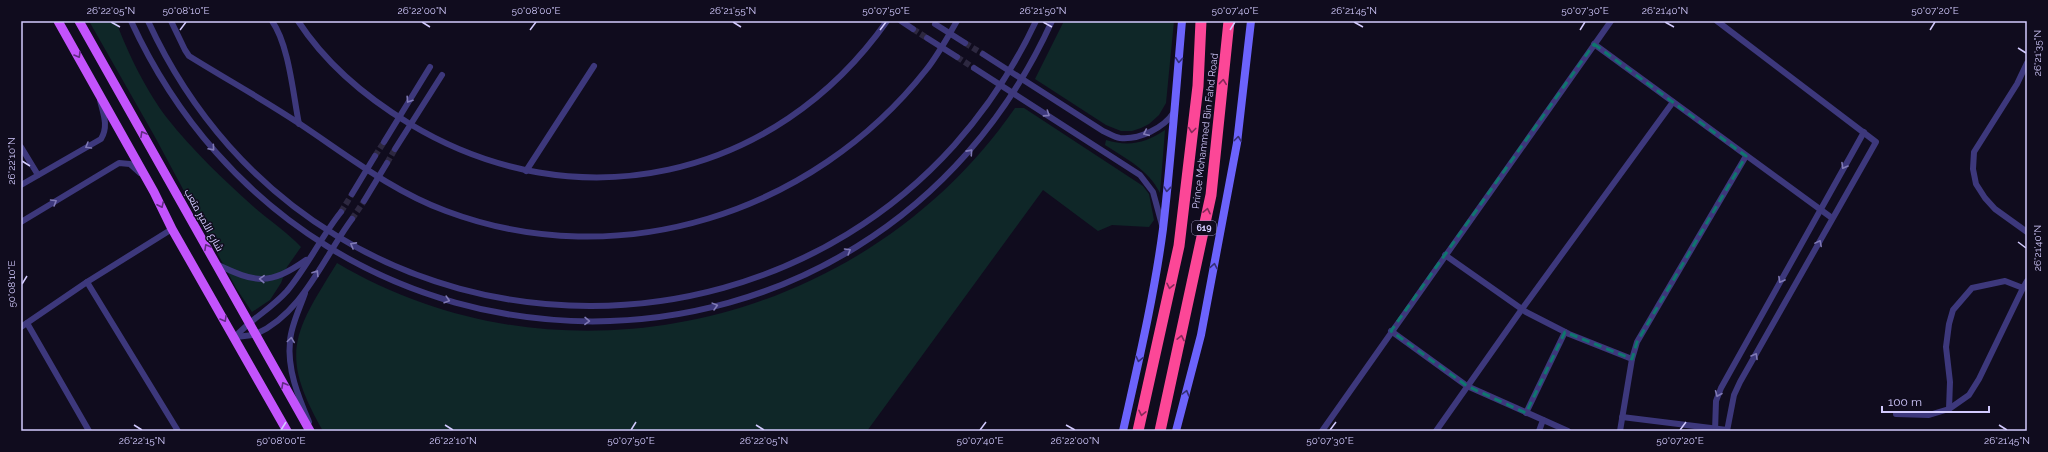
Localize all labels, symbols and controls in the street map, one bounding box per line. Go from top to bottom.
text: 26°22'05"N [87,5,135,16]
text: 50°08'10"E [162,5,210,16]
text: 26°22'00"N [397,5,447,16]
text: 50°08'00"E [511,5,561,16]
text: 26°21'55"N [710,5,756,16]
text: 50°07'50"E [862,5,910,16]
text: 26°21'50"N [1019,5,1067,16]
text: 50°07'40"E [1212,5,1259,16]
text: 26°21'45"N [1331,5,1377,16]
text: 50°07'30"E [1561,5,1609,16]
text: 26°21'40"N [1642,5,1688,16]
text: 50°07'20"E [1911,5,1959,16]
text: 26°21'35"N [2032,30,2043,76]
one-way arrow [73,51,80,58]
street label: Prince Mohammed Bin Fahd Road [1190,52,1220,210]
one-way arrow [1174,57,1183,63]
one-way arrow [1218,79,1227,85]
one-way arrow [406,96,414,103]
one-way arrow [1042,110,1049,117]
one-way arrow [1188,127,1197,133]
one-way arrow [1142,128,1150,136]
one-way arrow [140,131,147,138]
one-way arrow [1233,136,1242,142]
text: 26°22'10"N [6,137,17,185]
one-way arrow [85,141,92,148]
one-way arrow [207,143,214,151]
one-way arrow [965,149,972,156]
one-way arrow [1842,162,1849,169]
one-way arrow [1163,186,1172,192]
street label: شارع الأمير متعب [181,187,226,254]
one-way arrow [50,199,57,206]
one-way arrow [156,201,164,209]
one-way arrow [1203,208,1211,214]
road number: 619 [1192,221,1216,235]
text: 26°21'40"N [2032,225,2043,271]
one-way arrow [1814,240,1822,247]
one-way arrow [350,242,357,249]
one-way arrow [204,244,211,251]
one-way arrow [844,249,851,256]
text: 50°08'10"E [6,260,17,308]
one-way arrow [1209,263,1218,270]
one-way arrow [312,270,319,277]
one-way arrow [259,274,265,283]
one-way arrow [1778,276,1785,283]
one-way arrow [1166,283,1174,289]
one-way arrow [443,295,450,304]
one-way arrow [712,302,719,311]
one-way arrow [219,315,226,322]
one-way arrow [584,317,590,326]
one-way arrow [1176,335,1184,342]
one-way arrow [286,337,295,343]
one-way arrow [1750,353,1758,360]
one-way arrow [1136,356,1144,362]
one-way arrow [281,382,288,389]
scale bar [1882,388,1989,414]
one-way arrow [1181,390,1190,397]
one-way arrow [1715,390,1723,397]
text: 100 m [1888,395,1922,409]
one-way arrow [1139,410,1147,416]
text: 26°22'15"N [119,435,165,446]
text: 50°08'00"E [256,435,306,446]
text: 26°22'10"N [429,435,477,446]
text: 50°07'50"E [607,435,655,446]
text: 26°22'05"N [740,435,788,446]
text: 50°07'40"E [957,435,1004,446]
text: 26°22'00"N [1050,435,1100,446]
text: 50°07'30"E [1306,435,1354,446]
text: 50°07'20"E [1656,435,1704,446]
text: 26°21'45"N [1984,435,2030,446]

